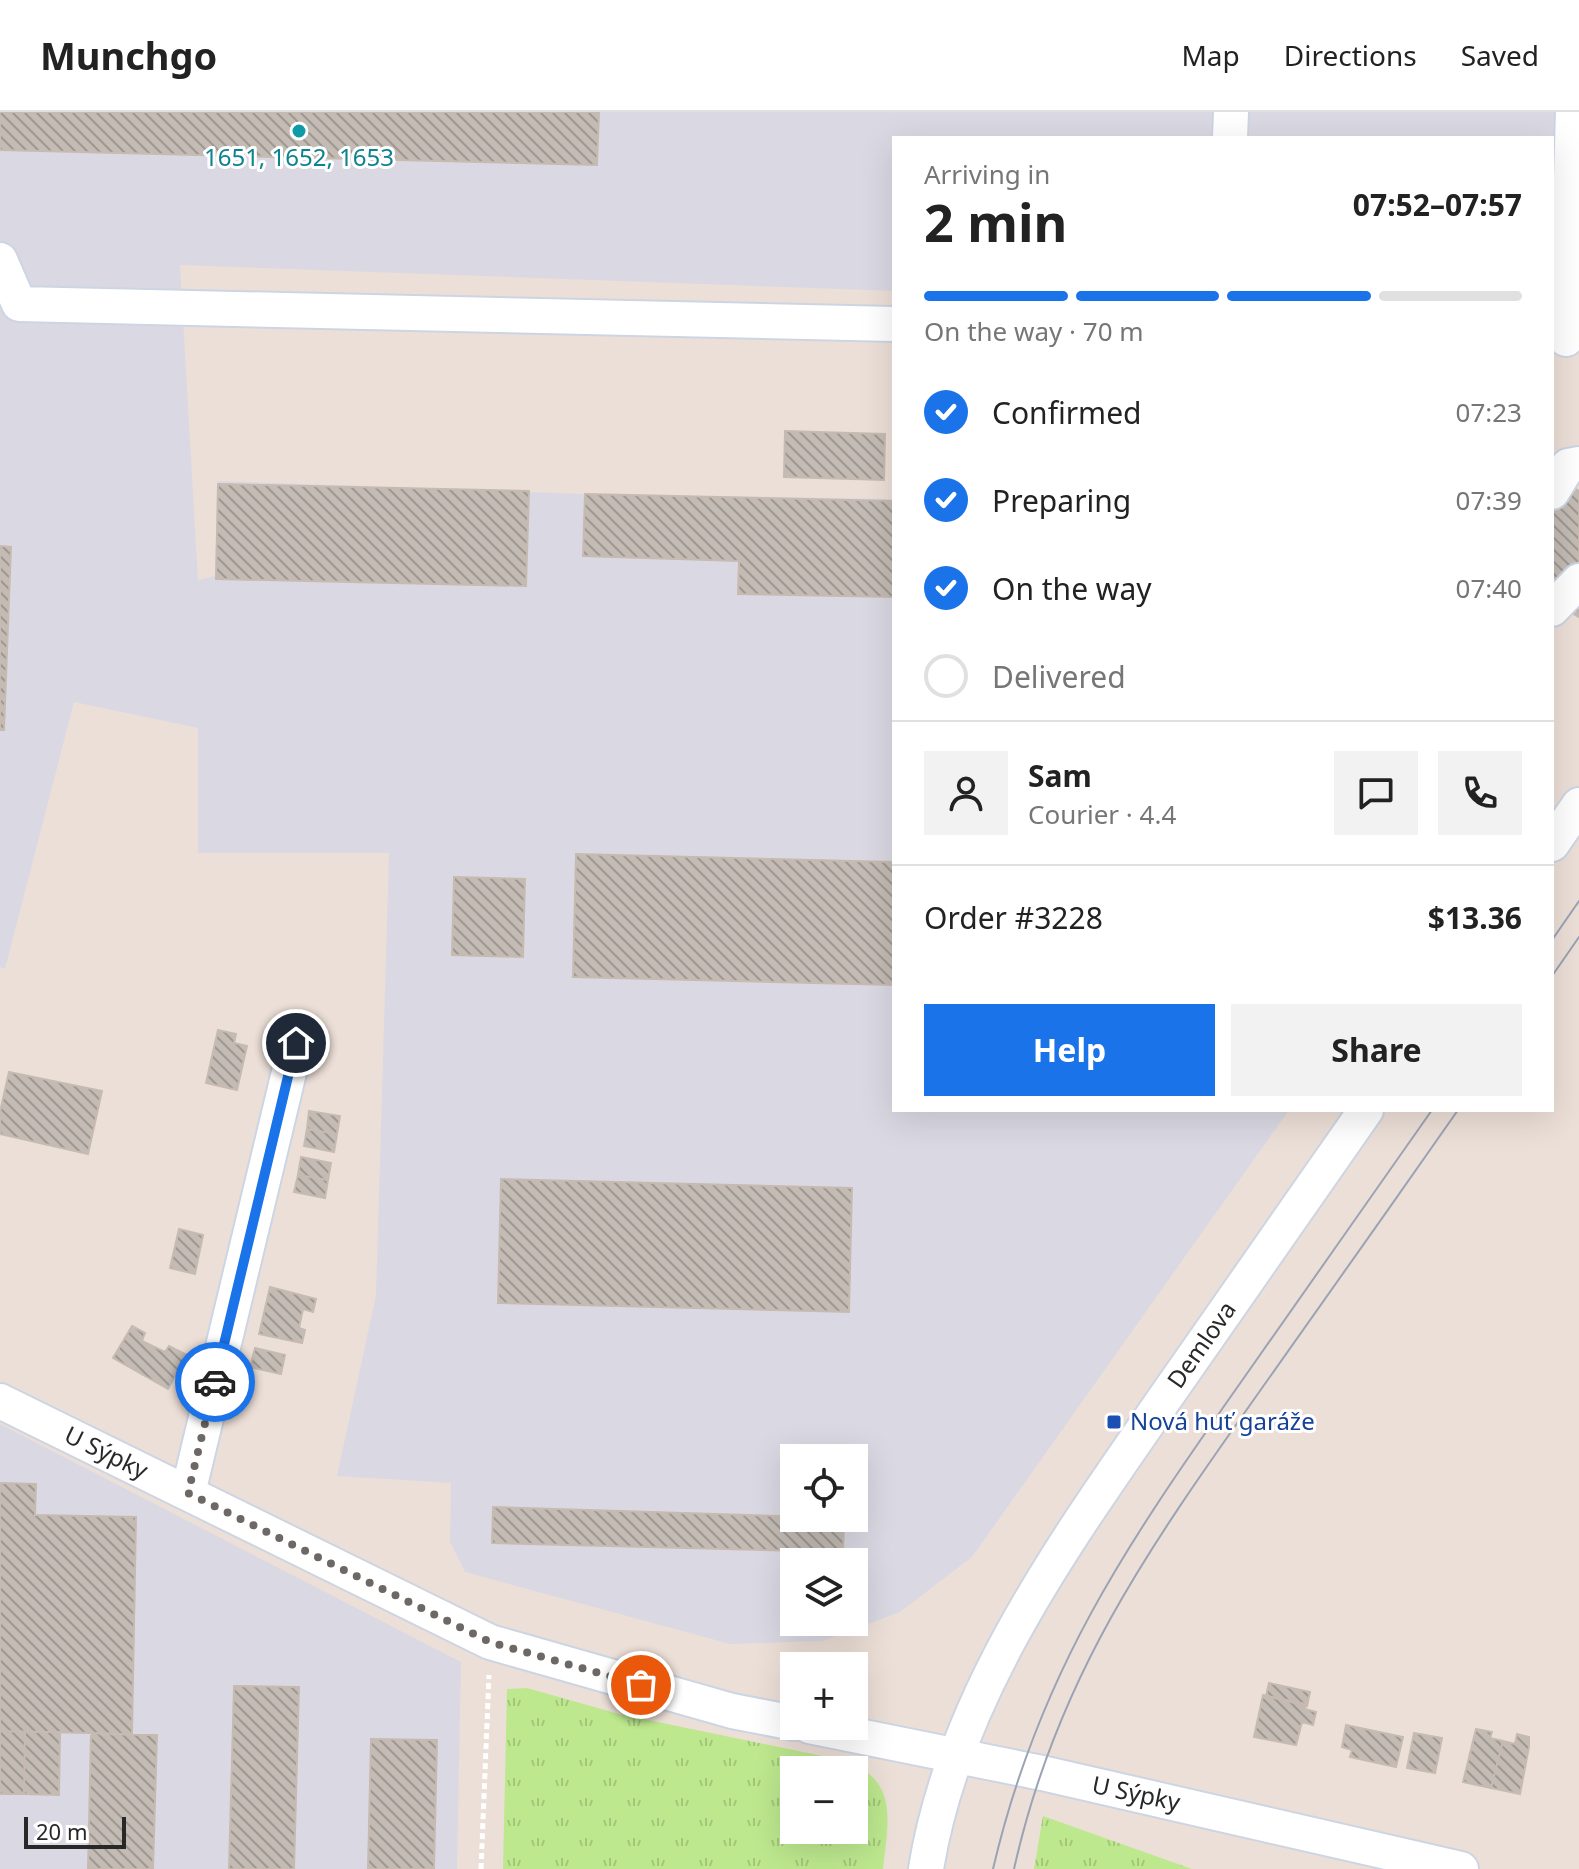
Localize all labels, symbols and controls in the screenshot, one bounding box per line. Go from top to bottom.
text: Munchgo [40,29,217,81]
text: Map [1181,36,1240,74]
text: Directions [1284,36,1417,74]
text: Saved [1461,36,1539,74]
marker: 1651, 1652, 1653 [290,122,308,140]
place label: 1651, 1652, 1653 [204,140,394,173]
text: Arriving in [924,156,1050,192]
text: 07:52–07:57 [1353,184,1522,225]
text: 2 min [924,186,1067,257]
text: On the way · 70 m [924,313,1144,349]
icon: check [924,390,968,434]
text: Confirmed [992,392,1142,433]
text: 07:23 [1456,394,1522,430]
icon: check [924,478,968,522]
text: Preparing [992,480,1131,521]
text: 07:39 [1456,482,1522,518]
icon: check [924,566,968,610]
text: On the way [992,568,1152,609]
text: 07:40 [1456,570,1522,606]
text: Delivered [992,656,1126,697]
button: person [924,751,1008,835]
button: chat [1334,751,1418,835]
button: phone [1438,751,1522,835]
text: Sam [1028,755,1092,796]
text: Courier · 4.4 [1028,796,1176,832]
text: Order #3228 [924,897,1103,938]
text: $13.36 [1428,897,1522,938]
button: Help [924,1004,1215,1096]
button: Share [1231,1004,1522,1096]
pin [262,1009,330,1077]
icon: home [274,1021,318,1065]
street label: Demlova [1159,1294,1243,1394]
courier [175,1342,255,1422]
icon: car [193,1360,237,1404]
place label: Nová huť garáže [1130,1404,1315,1437]
marker: Nová huť garáže [1105,1413,1123,1431]
street label: U Sýpky [59,1417,155,1486]
map controls [780,1444,868,1844]
button: locate [780,1444,868,1532]
button: layers [780,1548,868,1636]
pin [607,1651,675,1719]
button: + [780,1652,868,1740]
icon: bag [619,1663,663,1707]
button: − [780,1756,868,1844]
street label: U Sýpky [1089,1767,1184,1818]
scale bar [24,1813,126,1849]
text: 20 m [36,1816,87,1846]

